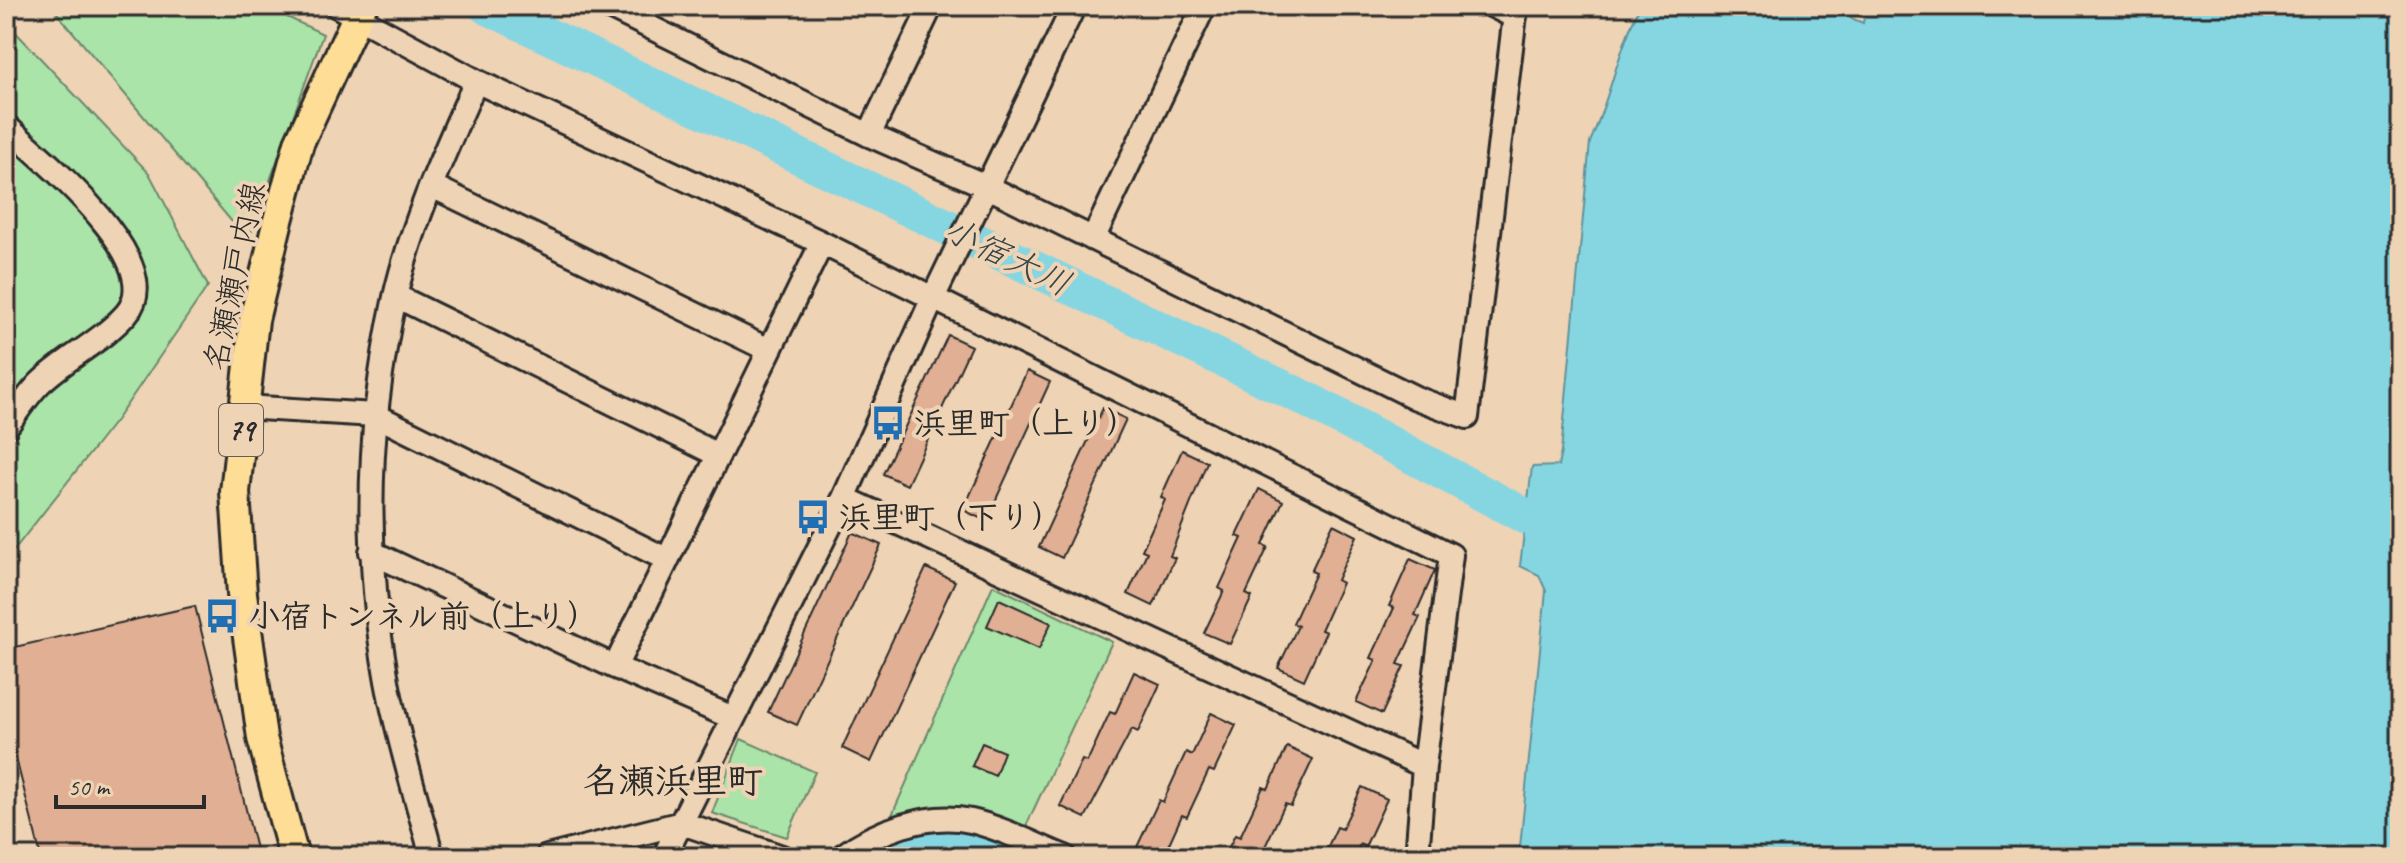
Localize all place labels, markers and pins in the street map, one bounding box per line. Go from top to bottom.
place label: 浜里町（上り） [914,403,1138,444]
bus stop icon: 浜里町（上り） [869,404,907,442]
place label: 浜里町（下り） [839,497,1063,538]
bus stop icon: 浜里町（下り） [794,498,832,536]
place label: 小宿トンネル前（上り） [248,596,599,637]
bus stop icon: 小宿トンネル前（上り） [203,597,241,635]

